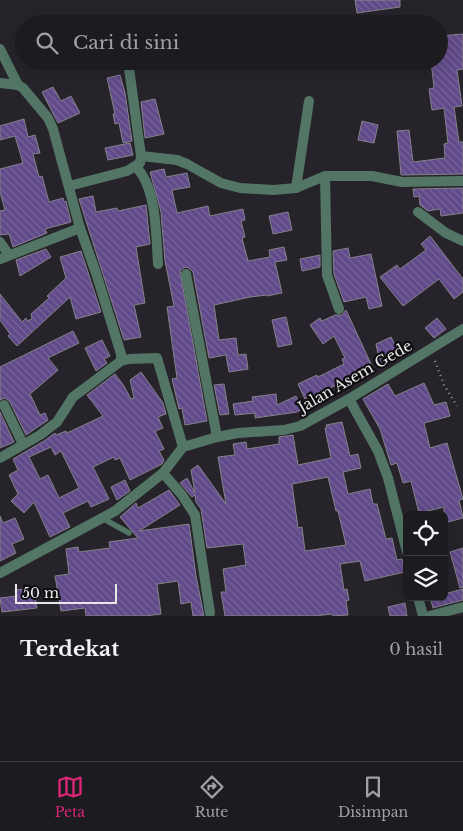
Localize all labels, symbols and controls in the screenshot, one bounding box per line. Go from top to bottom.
search box [15,15,448,70]
icon: search [33,29,61,57]
text: Cari di sini [73,31,179,54]
street label: Jalan Asem Gede [293,336,415,417]
map controls [403,511,448,601]
button: locate [403,511,448,556]
button: layers [403,556,448,601]
scale bar [15,581,118,604]
text: 50 m [22,584,59,602]
text: Terdekat [20,636,119,662]
text: 0 hasil [389,639,443,659]
tab: Peta [55,773,85,821]
tab: Rute [195,773,228,821]
tab: Disimpan [338,773,408,821]

